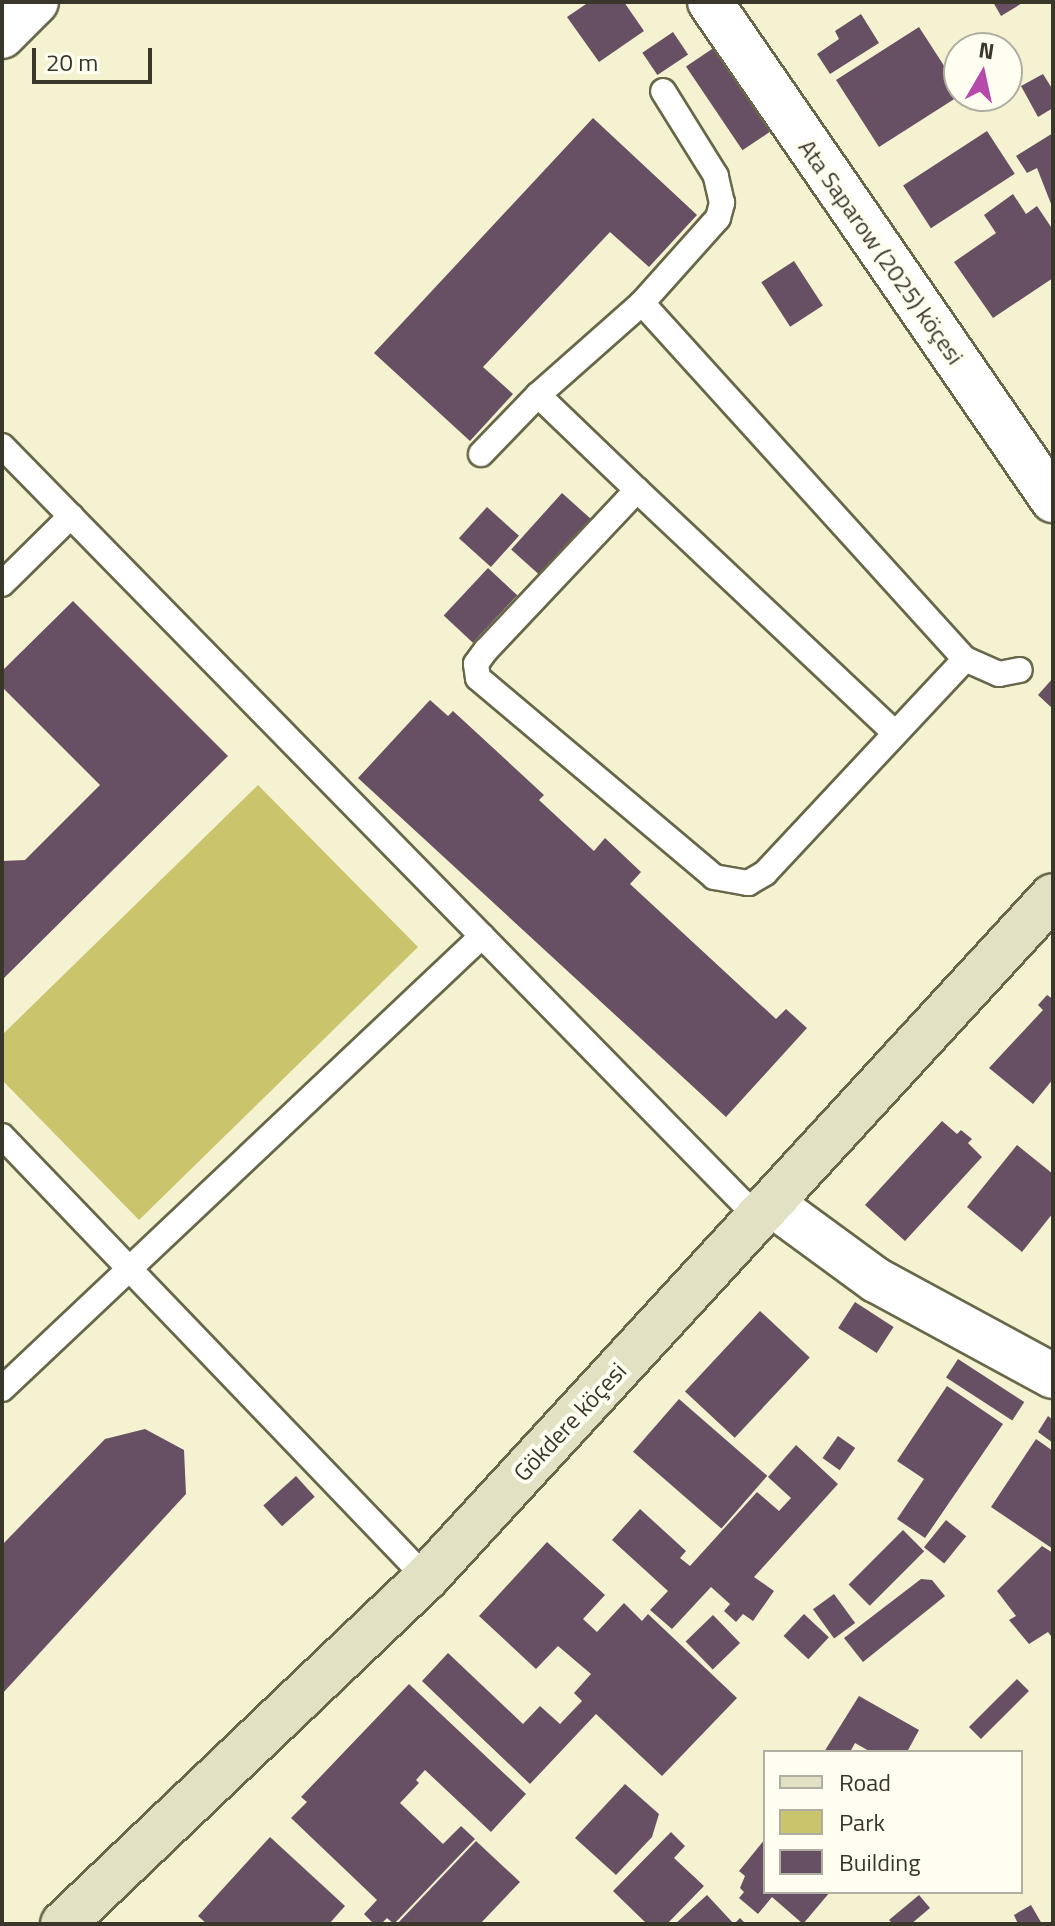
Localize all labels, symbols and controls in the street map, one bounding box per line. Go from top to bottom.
scale bar [36,32,156,82]
north arrow [943,32,1023,112]
text: N [976,32,997,68]
text: 20 m [46,44,98,80]
street label: Ata Saparow (2025) köçesi [792,134,970,370]
street label: Gökdere köçesi [508,1357,632,1487]
legend [763,1750,1023,1894]
text: Road [839,1764,891,1800]
text: Park [839,1804,885,1840]
text: Building [839,1844,921,1880]

